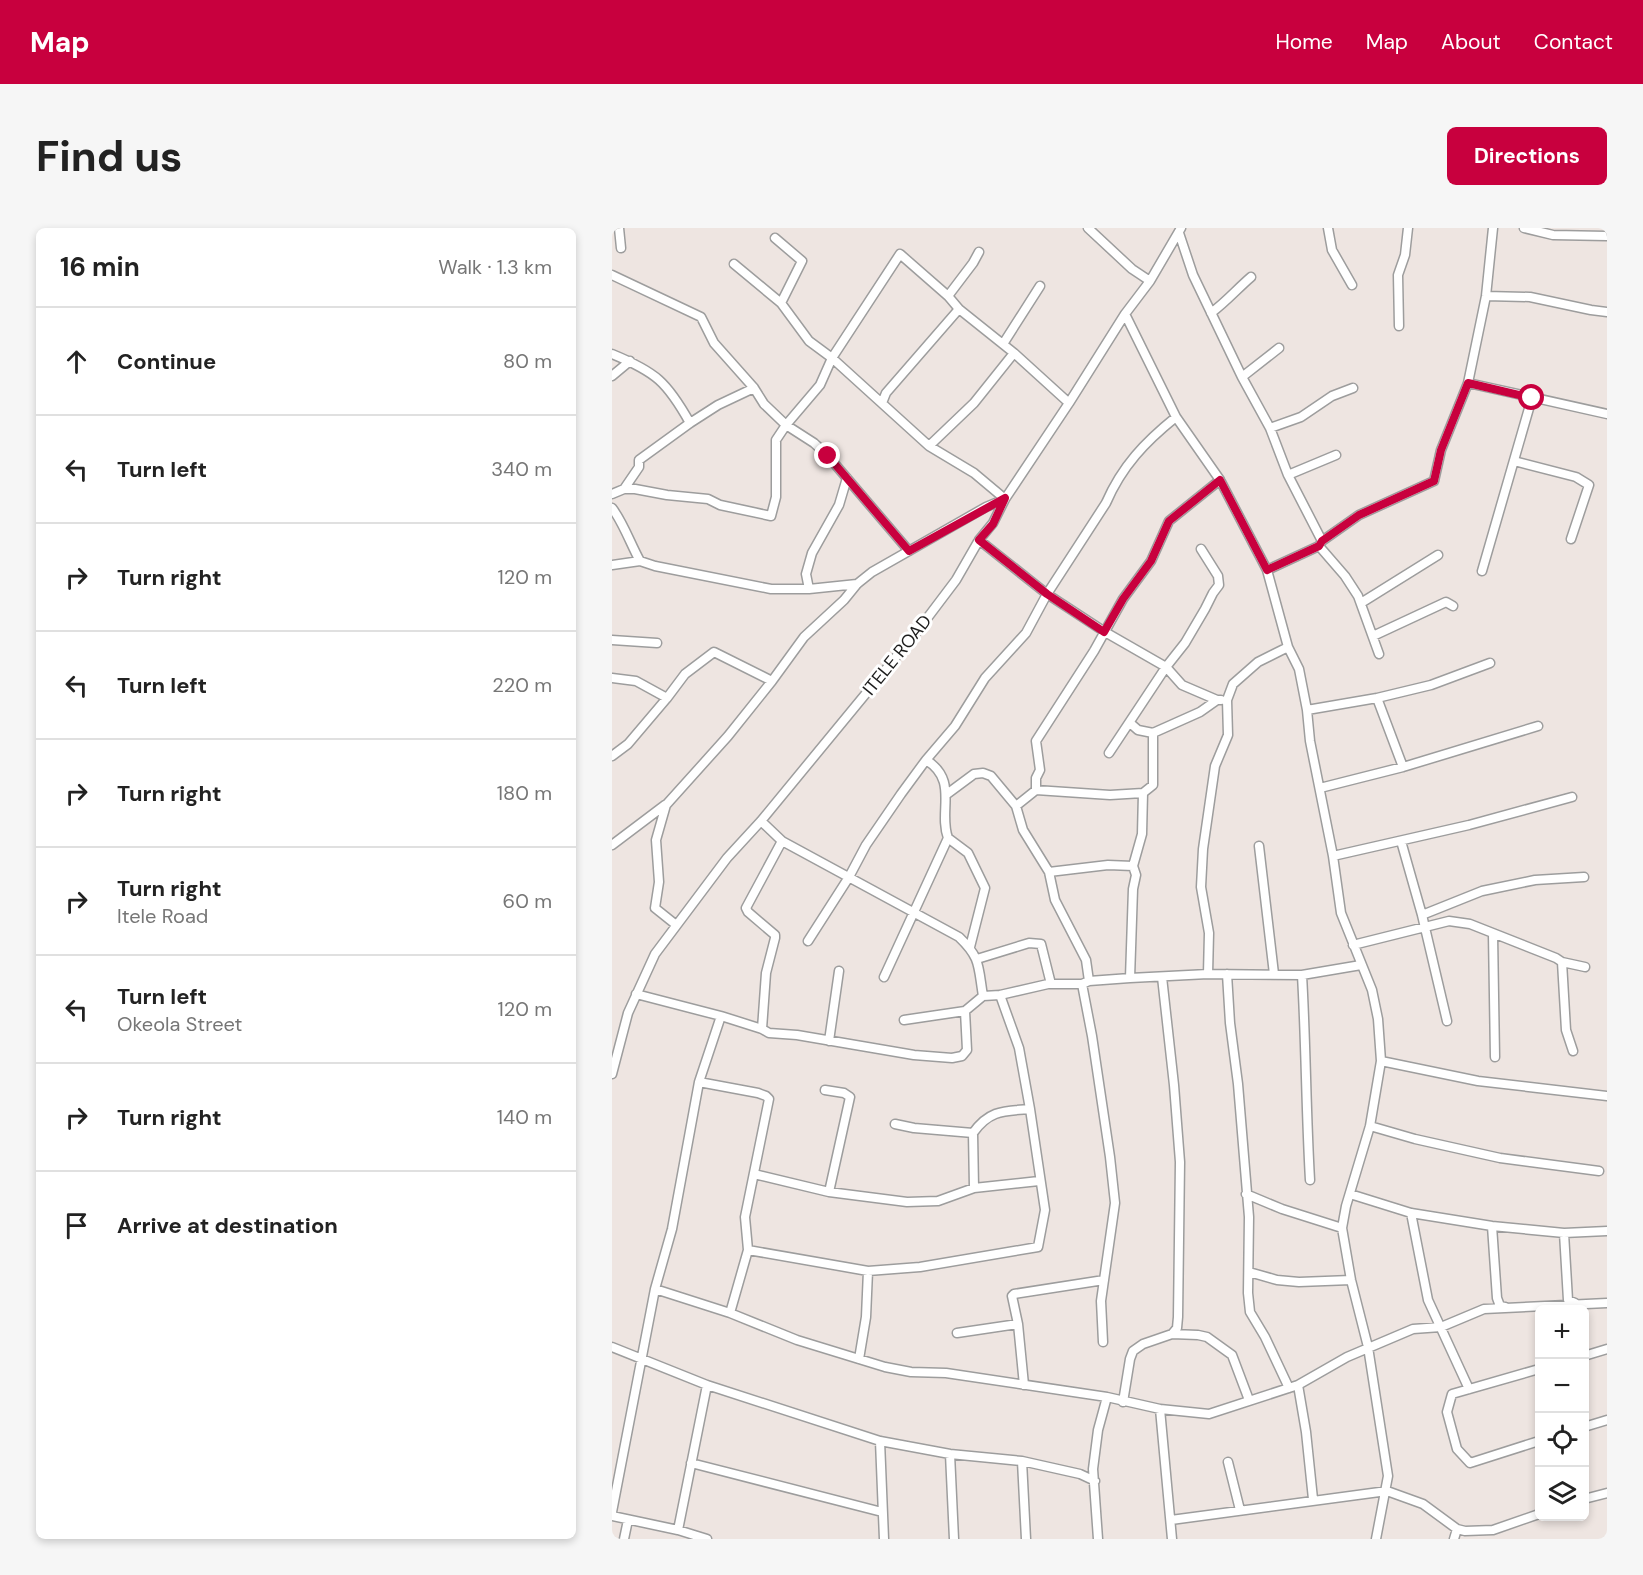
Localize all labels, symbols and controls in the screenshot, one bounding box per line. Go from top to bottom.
text: Map [30,24,90,61]
text: Home [1275,28,1333,56]
text: Map [1366,28,1408,56]
text: About [1441,28,1501,56]
text: Contact [1534,28,1613,56]
button: Directions [1447,127,1607,185]
text: Find us [36,129,182,184]
text: 16 min [60,250,140,284]
text: Walk · 1.3 km [438,254,552,280]
icon: ahead [60,345,93,378]
text: Continue [117,347,216,376]
text: 80 m [503,348,552,374]
route start [1518,384,1544,410]
route end [814,442,840,468]
icon: left [60,453,93,486]
text: Turn left [117,455,207,484]
text: 340 m [491,456,552,482]
icon: right [60,561,93,594]
text: Turn right [117,563,222,592]
text: 120 m [498,564,552,590]
street label: ITELE ROAD [857,610,937,700]
icon: left [60,669,93,702]
text: Turn left [117,671,207,700]
text: 220 m [492,672,552,698]
icon: right [60,777,93,810]
text: Turn right [117,779,222,808]
text: 180 m [497,780,552,806]
text: Turn right [117,874,222,903]
icon: right [60,885,93,918]
text: 60 m [503,888,552,914]
text: Itele Road [117,903,208,929]
text: Turn left [117,982,207,1011]
icon: left [60,993,93,1026]
text: 120 m [498,996,552,1022]
text: Okeola Street [117,1011,242,1037]
icon: right [60,1101,93,1134]
text: Turn right [117,1103,222,1132]
text: 140 m [497,1104,552,1130]
icon: arrive [60,1209,93,1242]
text: Arrive at destination [117,1211,338,1240]
map controls [1535,1305,1589,1521]
button: + [1535,1305,1589,1359]
button: − [1535,1359,1589,1413]
button: locate [1535,1413,1589,1467]
button: layers [1535,1467,1589,1521]

